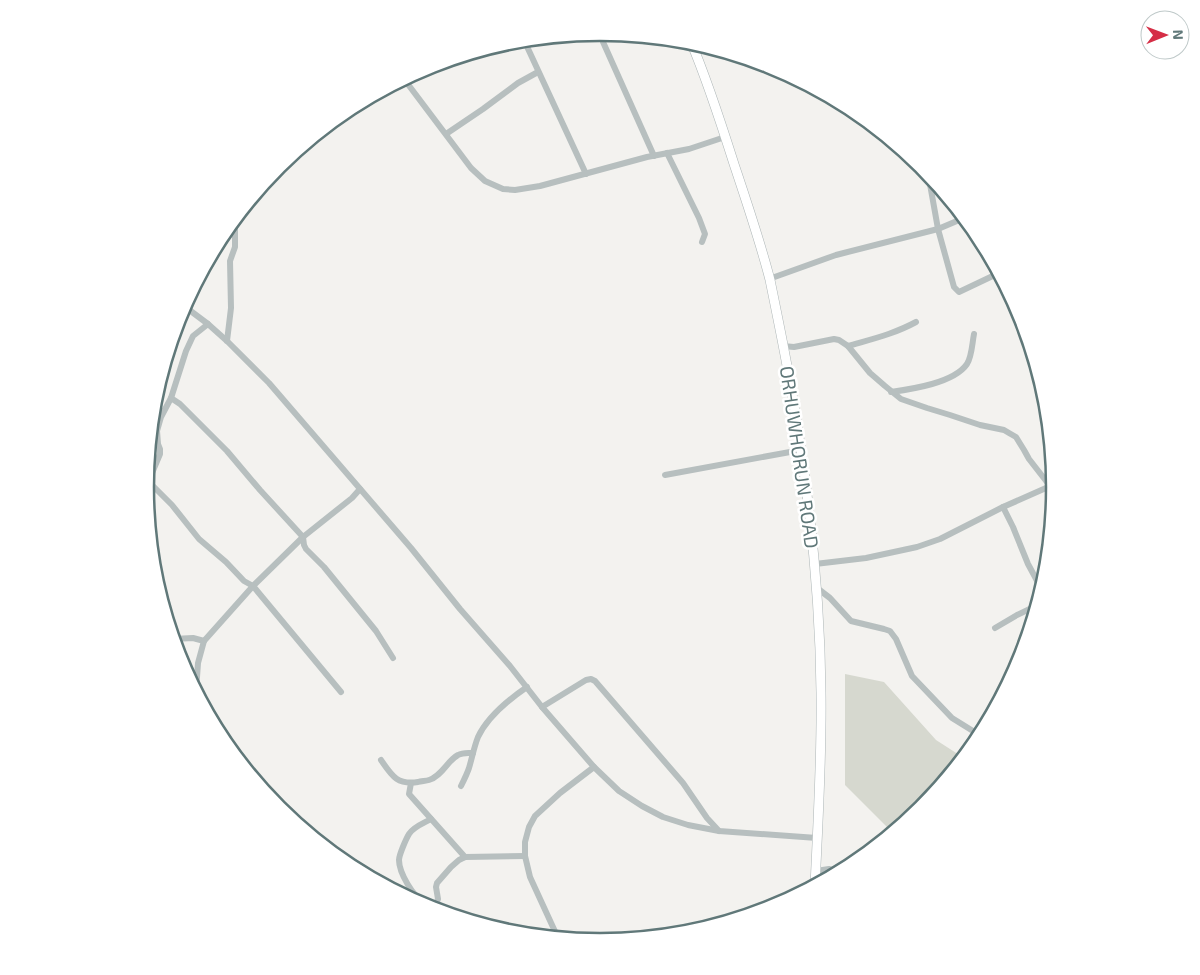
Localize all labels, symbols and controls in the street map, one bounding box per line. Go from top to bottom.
north arrow [1140,10,1190,60]
text: N [1170,30,1187,40]
street label: ORHUWHORUN ROAD [776,364,824,550]

